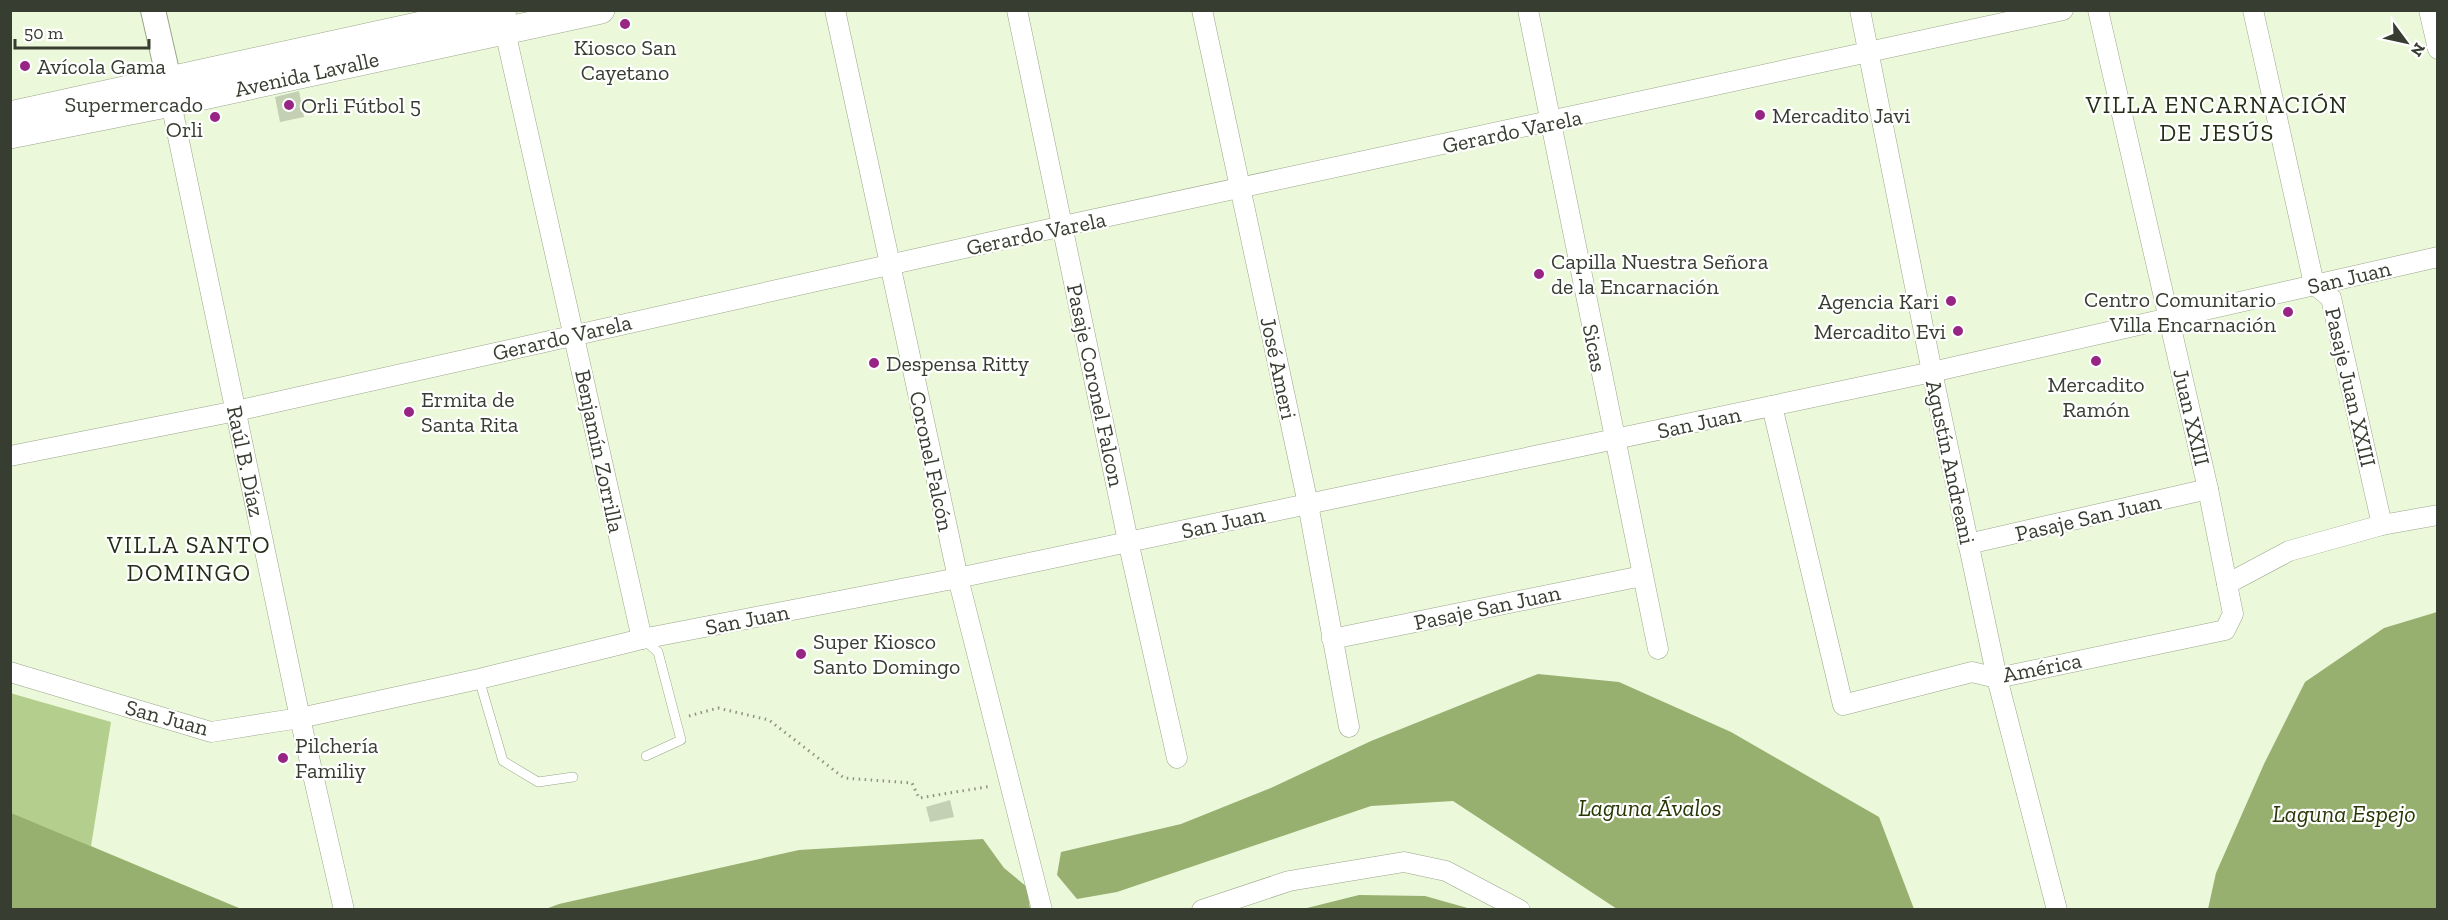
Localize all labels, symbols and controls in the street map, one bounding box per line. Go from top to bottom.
scale bar [15,12,148,50]
north arrow [2376,12,2436,72]
marker: Kiosco San Cayetano [618,17,632,31]
text: 50 m [24,22,64,44]
place label: Kiosco San Cayetano [574,34,677,86]
text: N [2407,40,2429,60]
street label: Avenida Lavalle [232,45,382,103]
place label: Avícola Gama [37,53,166,80]
marker: Avícola Gama [18,59,32,73]
district label: VILLA ENCARNACIÓN DE JESÚS [2085,90,2348,147]
place label: Supermercado Orli [65,91,203,143]
place label: Orli Fútbol 5 [301,92,421,119]
marker: Orli Fútbol 5 [282,98,296,112]
place label: Mercadito Javi [1772,102,1911,129]
street label: Gerardo Varela [1440,103,1585,159]
marker: Mercadito Javi [1753,108,1767,122]
marker: Supermercado Orli [208,110,222,124]
street label: Gerardo Varela [964,205,1109,261]
place label: Capilla Nuestra Señora de la Encarnación [1551,248,1769,300]
street label: San Juan [2305,255,2394,300]
marker: Capilla Nuestra Señora de la Encarnación [1532,267,1546,281]
street label: Pasaje Coronel Falcon [1061,281,1130,489]
place label: Centro Comunitario Villa Encarnación [2084,286,2276,338]
place label: Agencia Kari [1818,288,1939,315]
marker: Agencia Kari [1944,294,1958,308]
marker: Centro Comunitario Villa Encarnación [2281,305,2295,319]
street label: Pasaje Juan XXIII [2319,305,2382,469]
street label: Gerardo Varela [490,308,635,367]
street label: José Ameri [1254,314,1303,422]
place label: Mercadito Evi [1814,318,1946,345]
street label: Sicas [1577,322,1612,374]
marker: Mercadito Evi [1951,324,1965,338]
place label: Despensa Ritty [886,350,1030,377]
marker: Mercadito Ramón [2089,354,2103,368]
marker: Despensa Ritty [867,356,881,370]
street label: Juan XXIII [2167,366,2216,468]
street label: Benjamín Zorrilla [569,367,630,536]
place label: Mercadito Ramón [2048,371,2144,423]
street label: Agustín Andreani [1920,378,1981,547]
place label: Ermita de Santa Rita [421,386,519,438]
street label: Coronel Falcón [904,389,960,534]
street label: San Juan [1655,400,1744,444]
street label: Raúl B. Díaz [221,403,270,519]
marker: Ermita de Santa Rita [402,405,416,419]
street label: Pasaje San Juan [2013,487,2164,547]
street label: San Juan [1179,500,1268,544]
district label: VILLA SANTO DOMINGO [106,530,271,587]
street label: Pasaje San Juan [1411,579,1563,636]
street label: San Juan [703,598,792,641]
place label: Super Kiosco Santo Domingo [813,628,960,680]
marker: Super Kiosco Santo Domingo [794,647,808,661]
street label: América [2000,647,2084,688]
street label: San Juan [122,693,212,742]
place label: Pilchería Familiy [295,732,379,784]
marker: Pilchería Familiy [276,751,290,765]
water label: Laguna Ávalos [1578,793,1722,822]
water label: Laguna Espejo [2272,799,2416,828]

